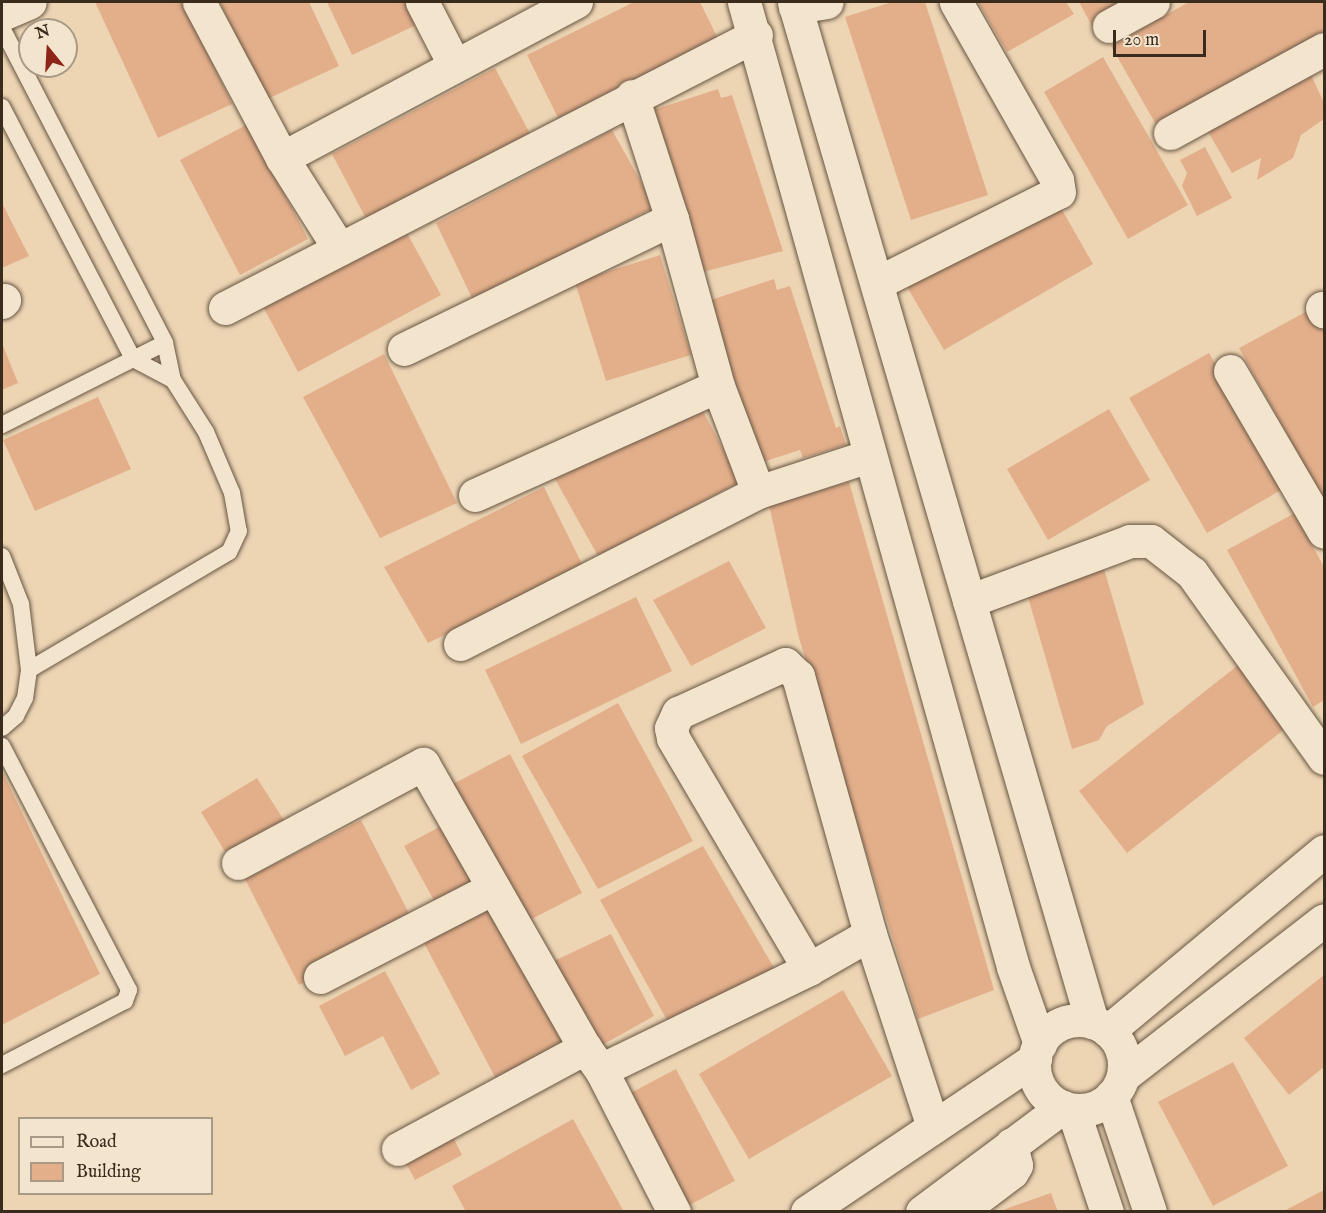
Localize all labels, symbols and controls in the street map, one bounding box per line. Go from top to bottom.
north arrow [18,18,78,78]
scale bar [1116,18,1209,56]
text: N [33,21,53,44]
text: 20 m [1124,29,1159,52]
legend [18,1117,213,1195]
text: Road [76,1131,117,1154]
text: Building [76,1161,141,1184]

